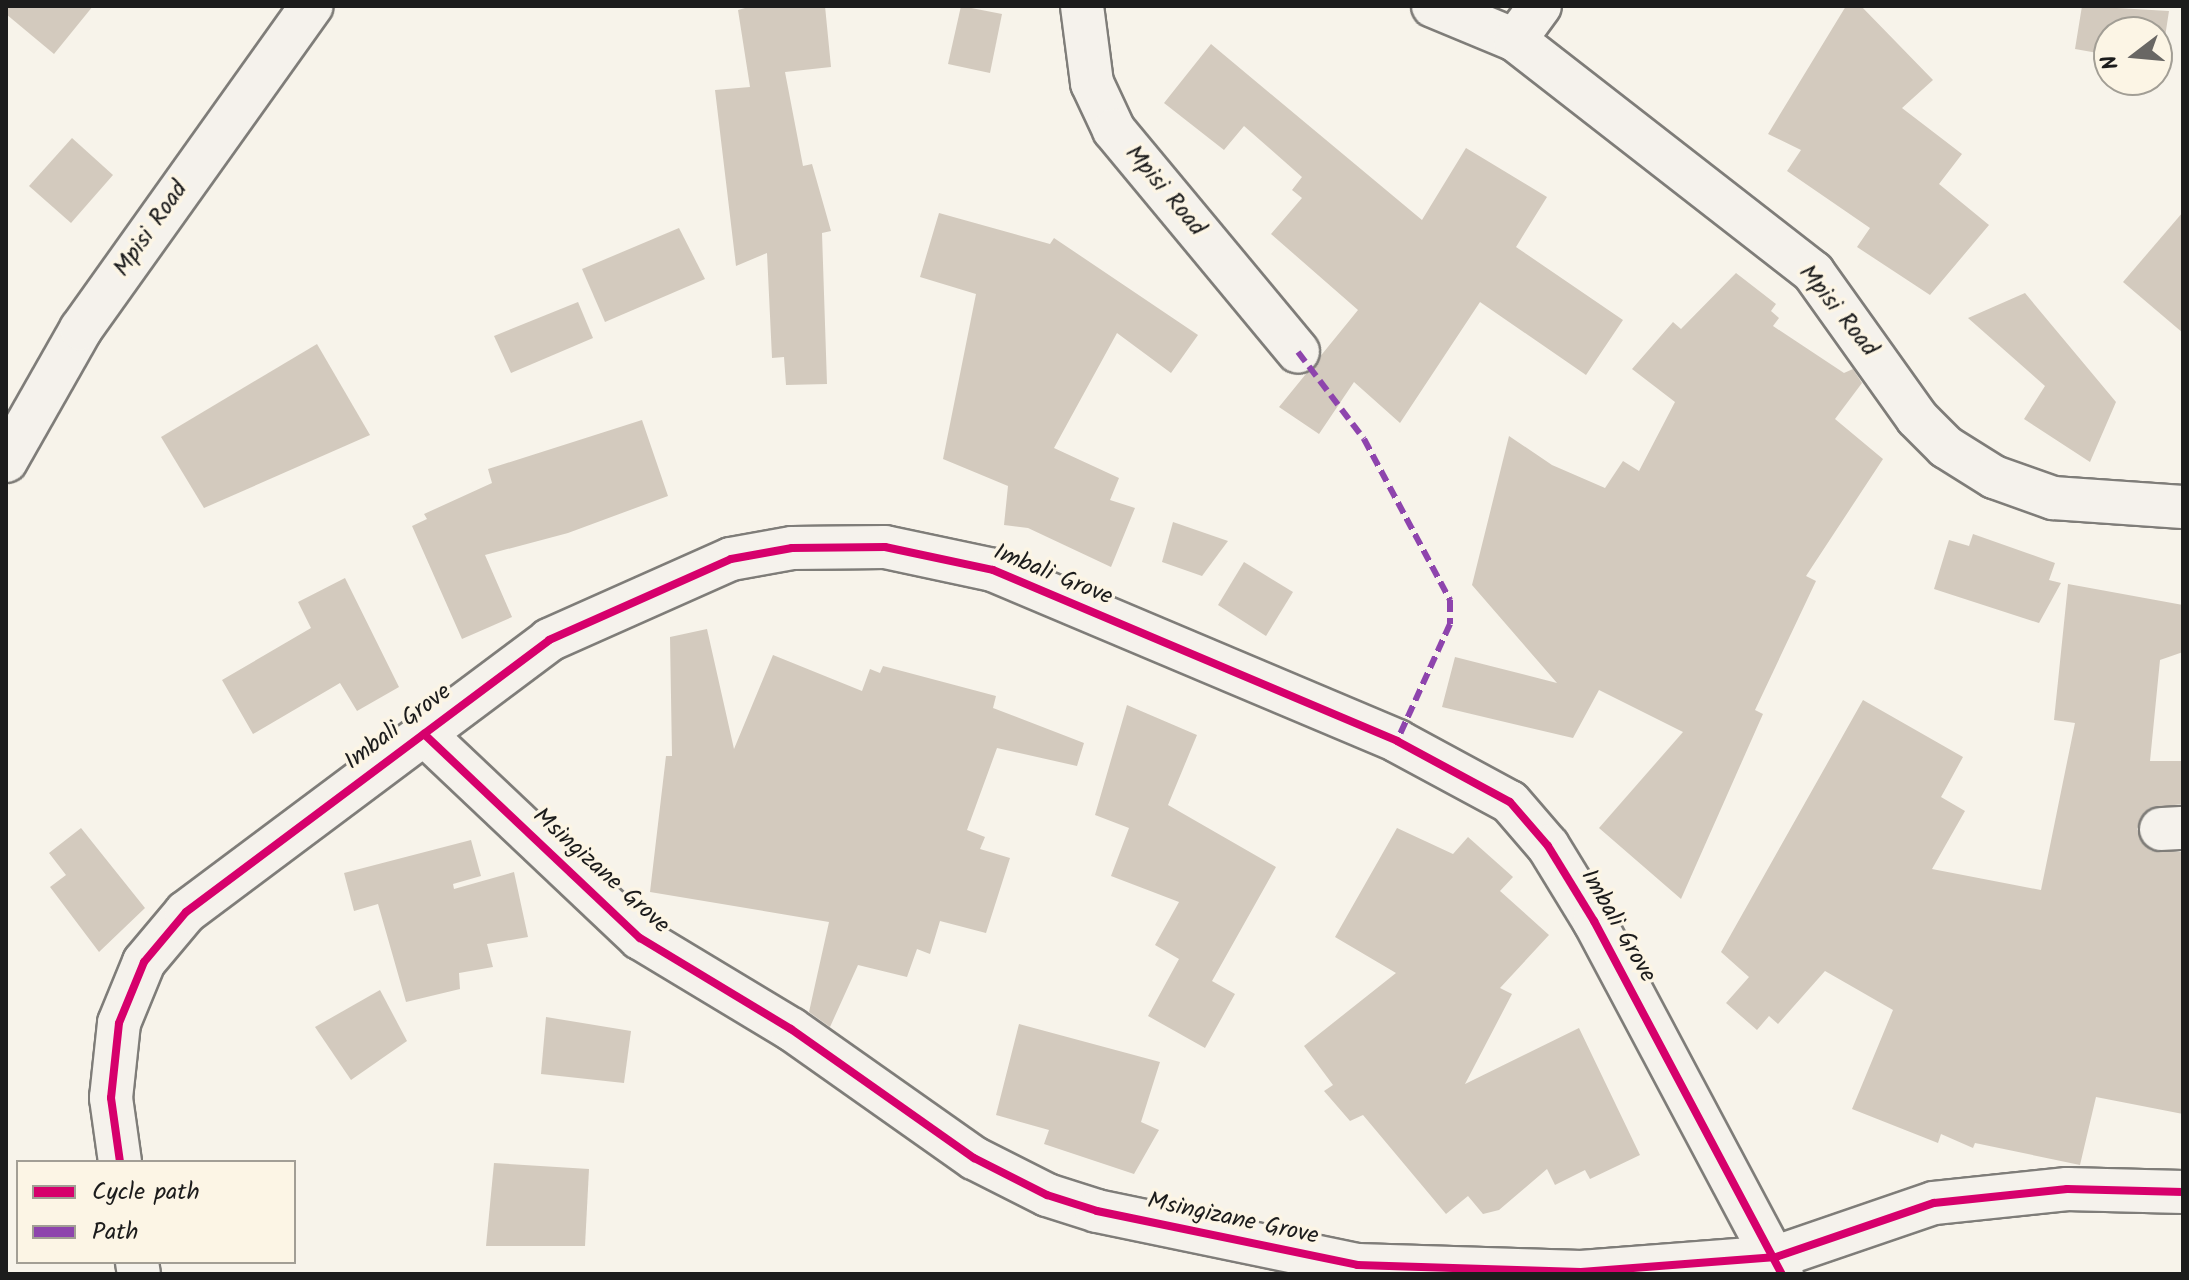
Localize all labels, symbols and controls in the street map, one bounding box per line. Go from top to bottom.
north arrow [2093,16,2173,96]
text: N [2093,51,2130,74]
street label: Mpisi Road [1119,140,1211,242]
street label: Mpisi Road [108,176,194,282]
street label: Mpisi Road [1792,259,1884,363]
street label: Imbali Grove [989,538,1117,612]
street label: Imbali Grove [339,678,457,776]
street label: Msingizane Grove [527,802,675,940]
street label: Imbali Grove [1574,864,1662,988]
legend [16,1160,296,1264]
text: Cycle path [92,1173,200,1212]
street label: Msingizane Grove [1145,1187,1321,1251]
text: Path [92,1213,138,1252]

